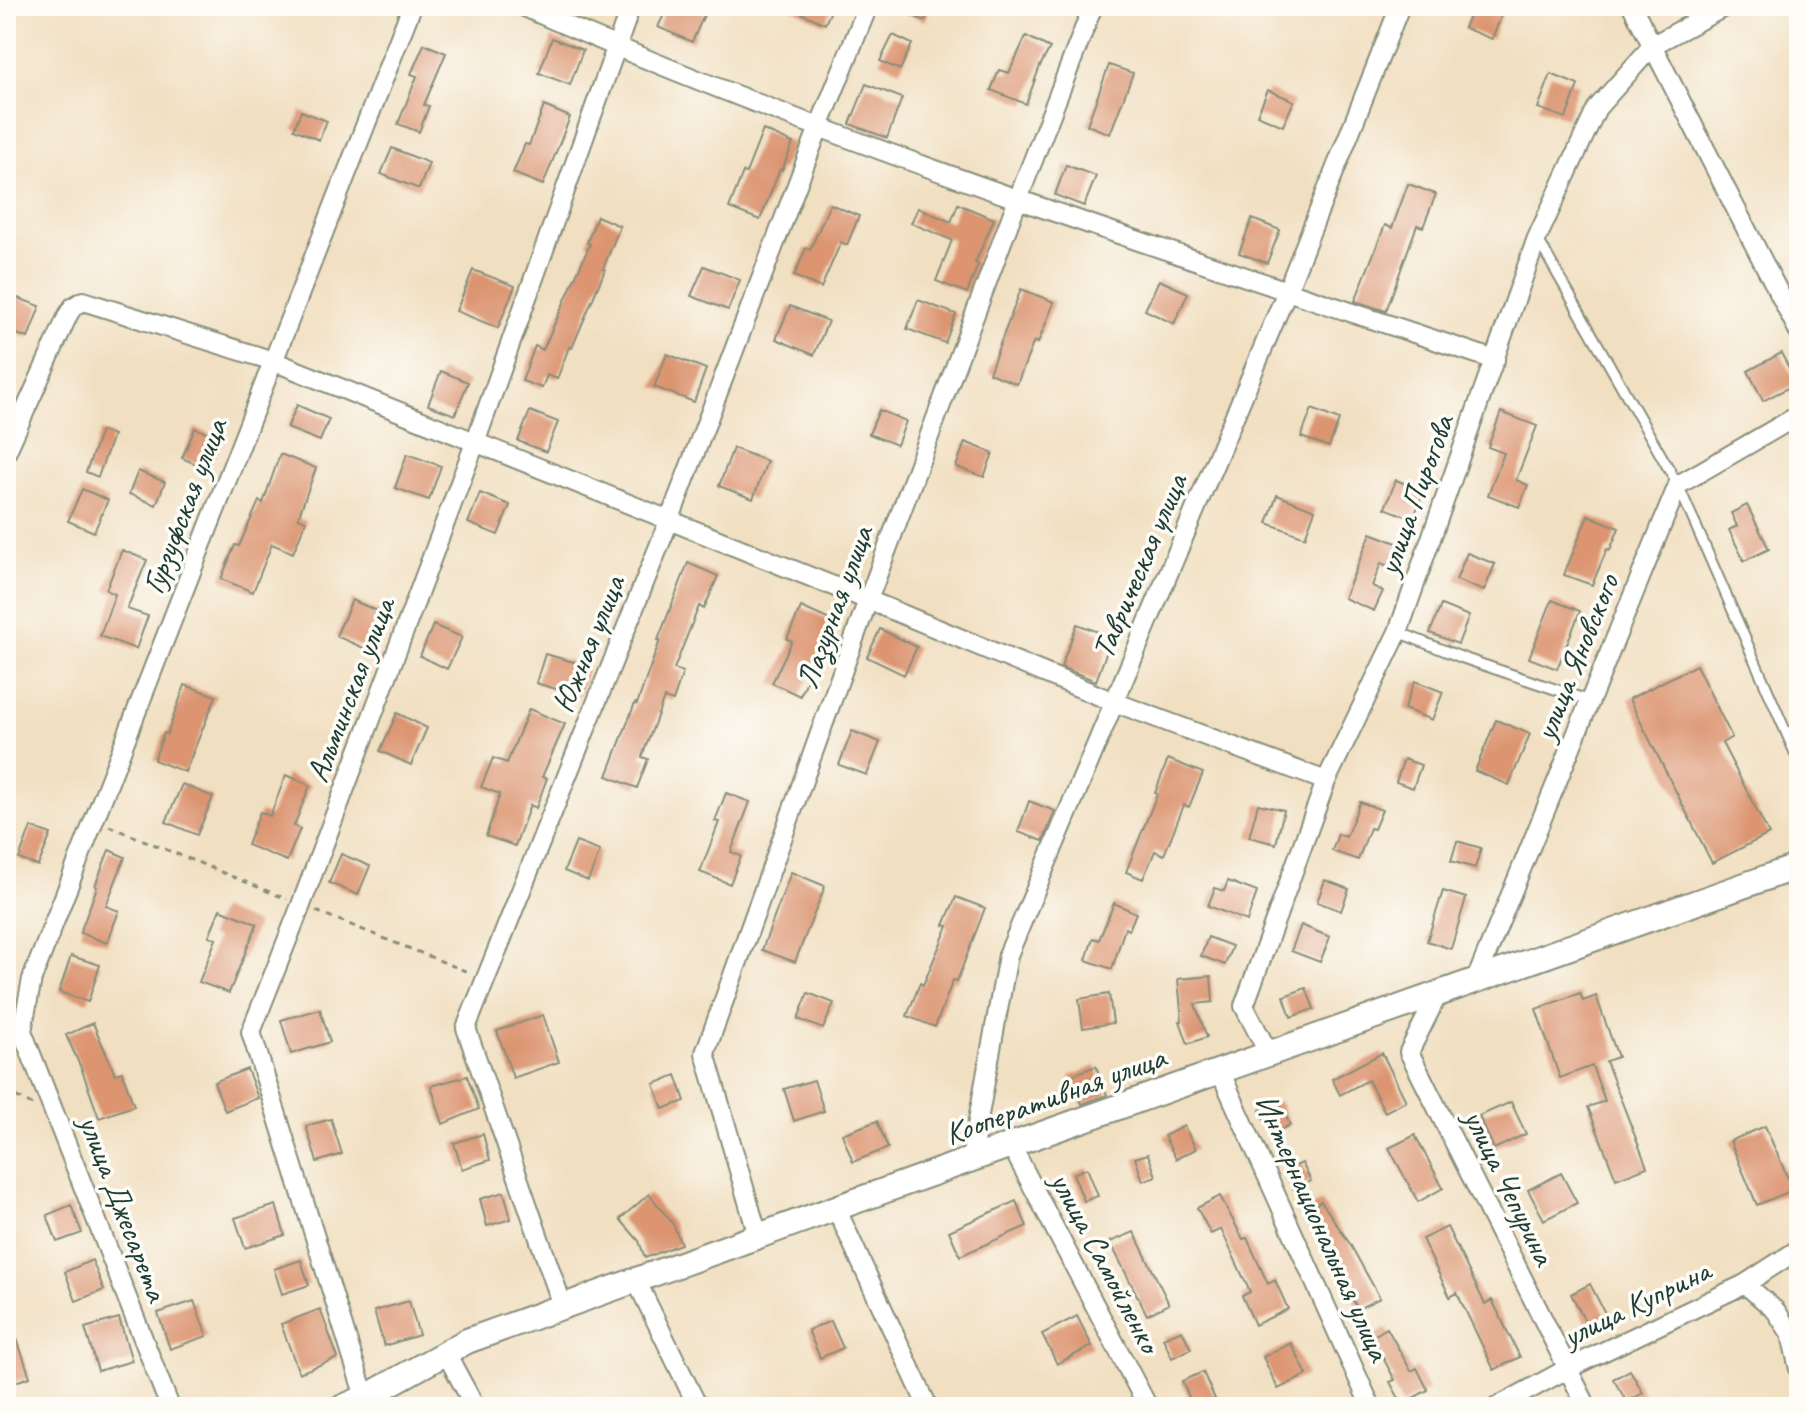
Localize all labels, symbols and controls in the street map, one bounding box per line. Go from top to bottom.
street label: улица Пирогова [1367,408,1464,583]
street label: Гурзуфская улица [132,411,237,599]
street label: Таврическая улица [1082,466,1198,665]
street label: Лазурная улица [786,519,883,694]
street label: улица Яновского [1524,567,1629,748]
street label: Южная улица [543,568,635,719]
street label: Альминская улица [297,590,405,788]
street label: Кооперативная улица [939,1036,1173,1154]
street label: Интернациональная улица [1245,1087,1401,1369]
street label: улица Чепурина [1453,1101,1566,1274]
street label: улица Джесарета [69,1108,178,1309]
street label: улица Самойленко [1040,1163,1172,1363]
street label: улица Куприна [1554,1249,1719,1358]

